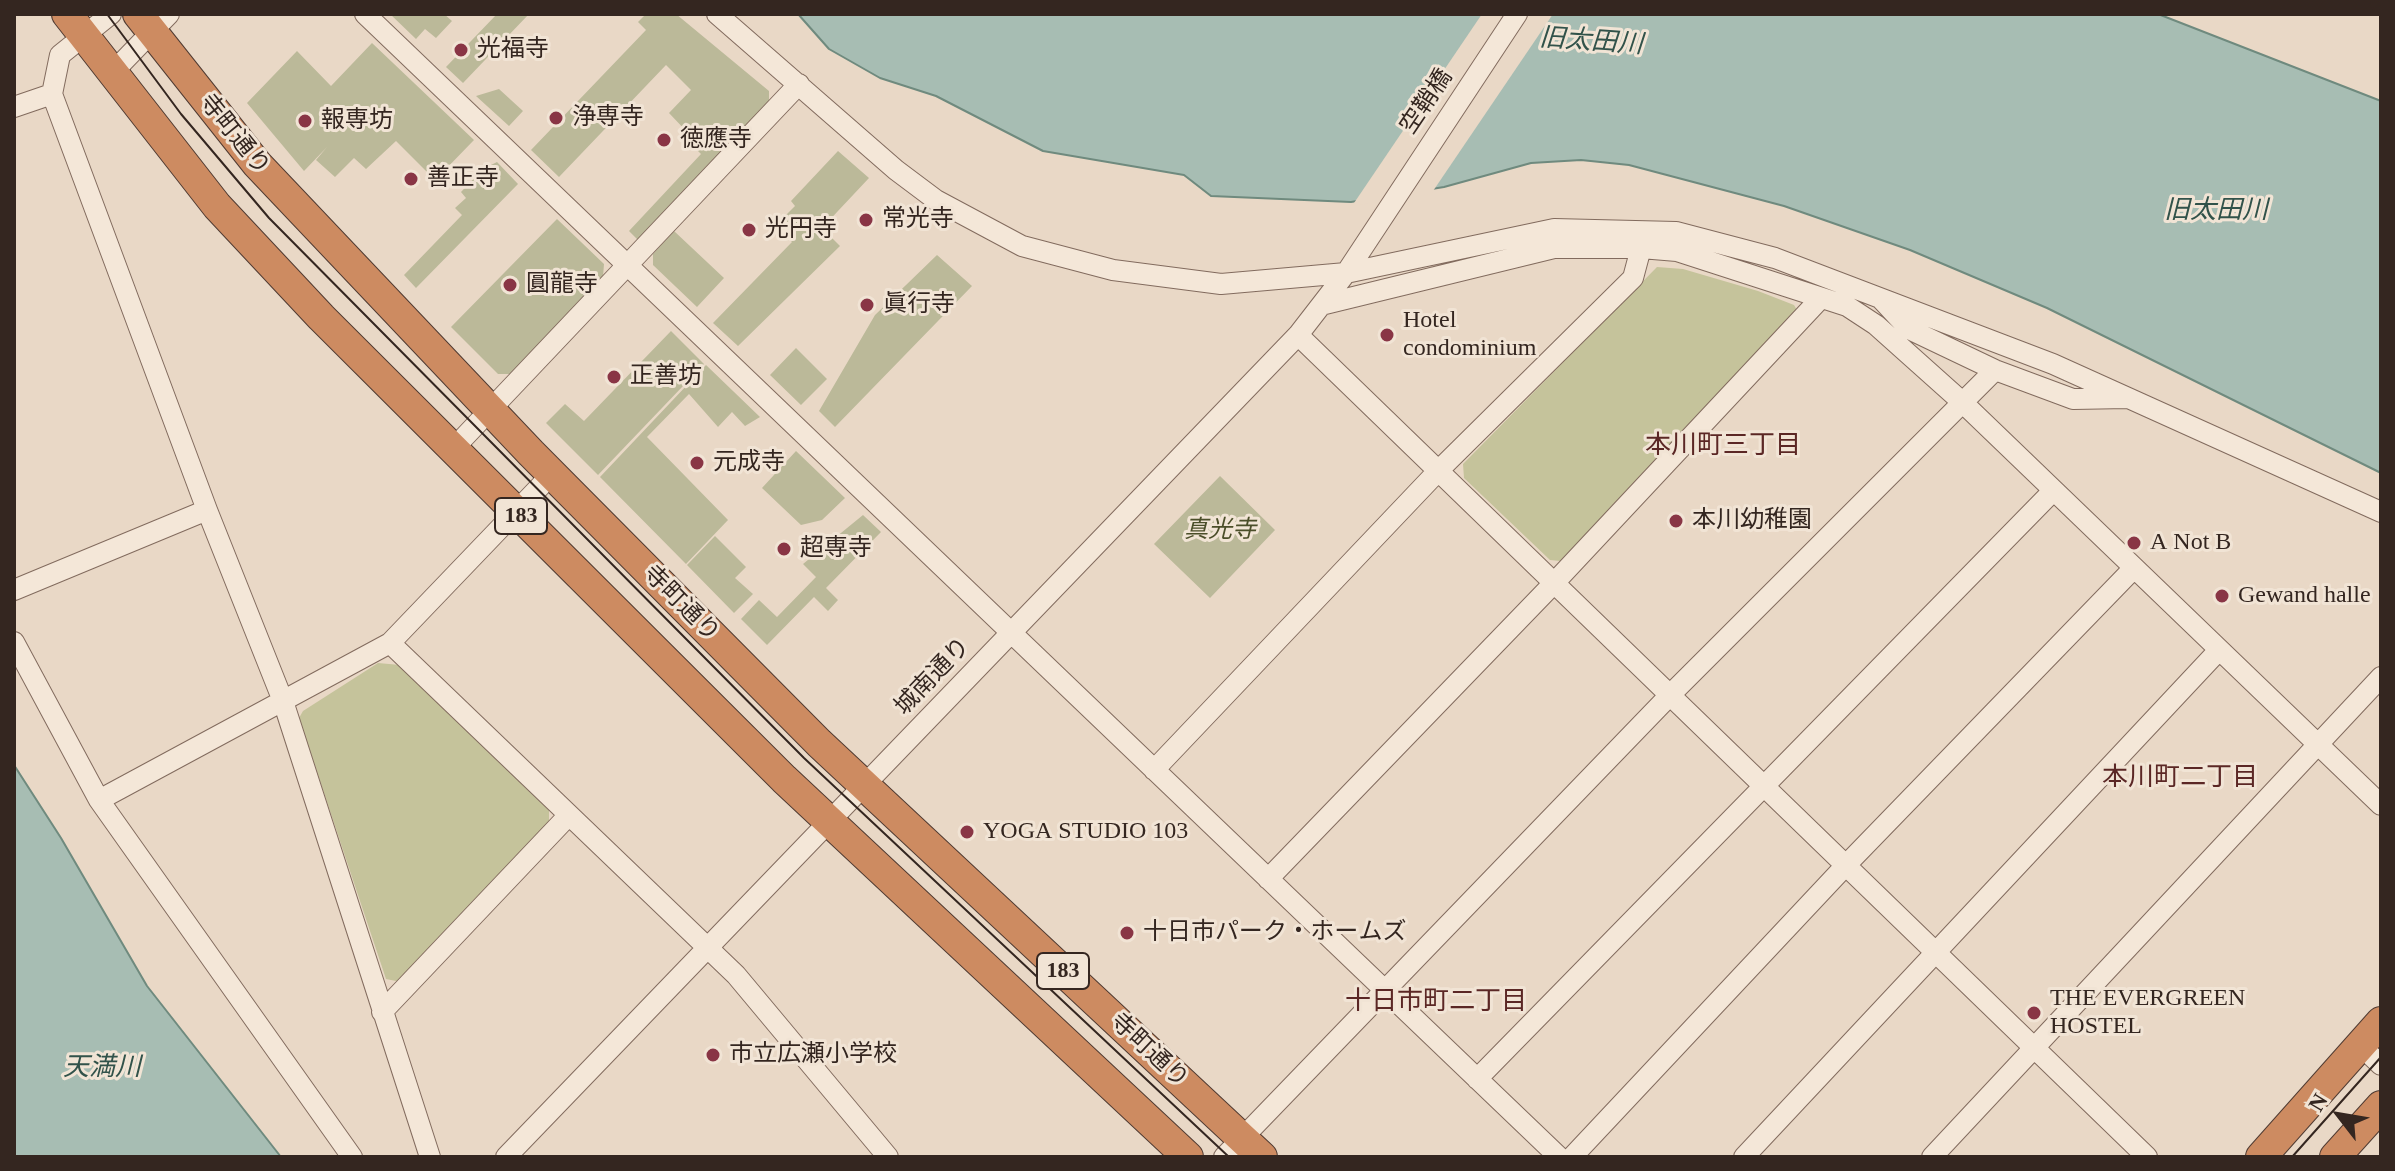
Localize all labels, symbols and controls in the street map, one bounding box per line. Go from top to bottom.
water label: 旧太田川 [1538,23,1644,61]
place label: 光福寺 [477,36,549,64]
marker: 光福寺 [452,41,470,59]
street label: 空鞘橋 [1395,64,1459,140]
street label: 寺町通り [193,89,275,181]
place label: 浄専寺 [572,104,644,132]
place label: 報専坊 [321,107,393,135]
marker: 浄専寺 [547,109,565,127]
marker: 報専坊 [296,112,314,130]
place label: 徳應寺 [680,126,752,154]
marker: 徳應寺 [655,131,673,149]
place label: 善正寺 [427,165,499,193]
marker: 善正寺 [402,170,420,188]
water label: 旧太田川 [2164,195,2268,227]
place label: 常光寺 [882,206,954,234]
marker: 常光寺 [857,211,875,229]
place label: 光円寺 [765,216,837,244]
marker: 光円寺 [740,221,758,239]
place label: 圓龍寺 [526,271,598,299]
marker: 圓龍寺 [501,276,519,294]
place label: 眞行寺 [883,291,955,319]
marker: 眞行寺 [858,296,876,314]
place label: Hotel condominium [1403,307,1536,363]
marker: Hotel condominium [1378,326,1396,344]
place label: 正善坊 [630,363,702,391]
marker: 正善坊 [605,368,623,386]
district label: 本川町三丁目 [1645,430,1801,462]
place label: 元成寺 [713,449,785,477]
marker: 元成寺 [688,454,706,472]
road number: 183 [495,498,547,534]
place label: 本川幼稚園 [1692,507,1812,535]
marker: 本川幼稚園 [1667,512,1685,530]
park label: 真光寺 [1184,517,1256,545]
place label: A Not B [2150,529,2231,557]
marker: A Not B [2125,534,2143,552]
place label: 超専寺 [800,535,872,563]
marker: 超専寺 [775,540,793,558]
street label: 寺町通り [637,560,725,648]
place label: Gewand halle [2238,582,2371,610]
marker: Gewand halle [2213,587,2231,605]
street label: 城南通り [889,632,977,722]
district label: 本川町二丁目 [2102,762,2258,794]
place label: YOGA STUDIO 103 [983,818,1188,846]
marker: YOGA STUDIO 103 [958,823,976,841]
place label: 十日市パーク・ホームズ [1143,919,1407,947]
marker: 十日市パーク・ホームズ [1118,924,1136,942]
road number: 183 [1037,953,1089,989]
place label: THE EVERGREEN HOSTEL [2050,985,2245,1041]
district label: 十日市町二丁目 [1345,986,1527,1018]
marker: THE EVERGREEN HOSTEL [2025,1004,2043,1022]
street label: 寺町通り [1104,1008,1194,1094]
place label: 市立広瀬小学校 [729,1041,897,1069]
marker: 市立広瀬小学校 [704,1046,722,1064]
water label: 天満川 [63,1052,141,1084]
north arrow [2299,1075,2379,1155]
text: N [2303,1089,2333,1116]

